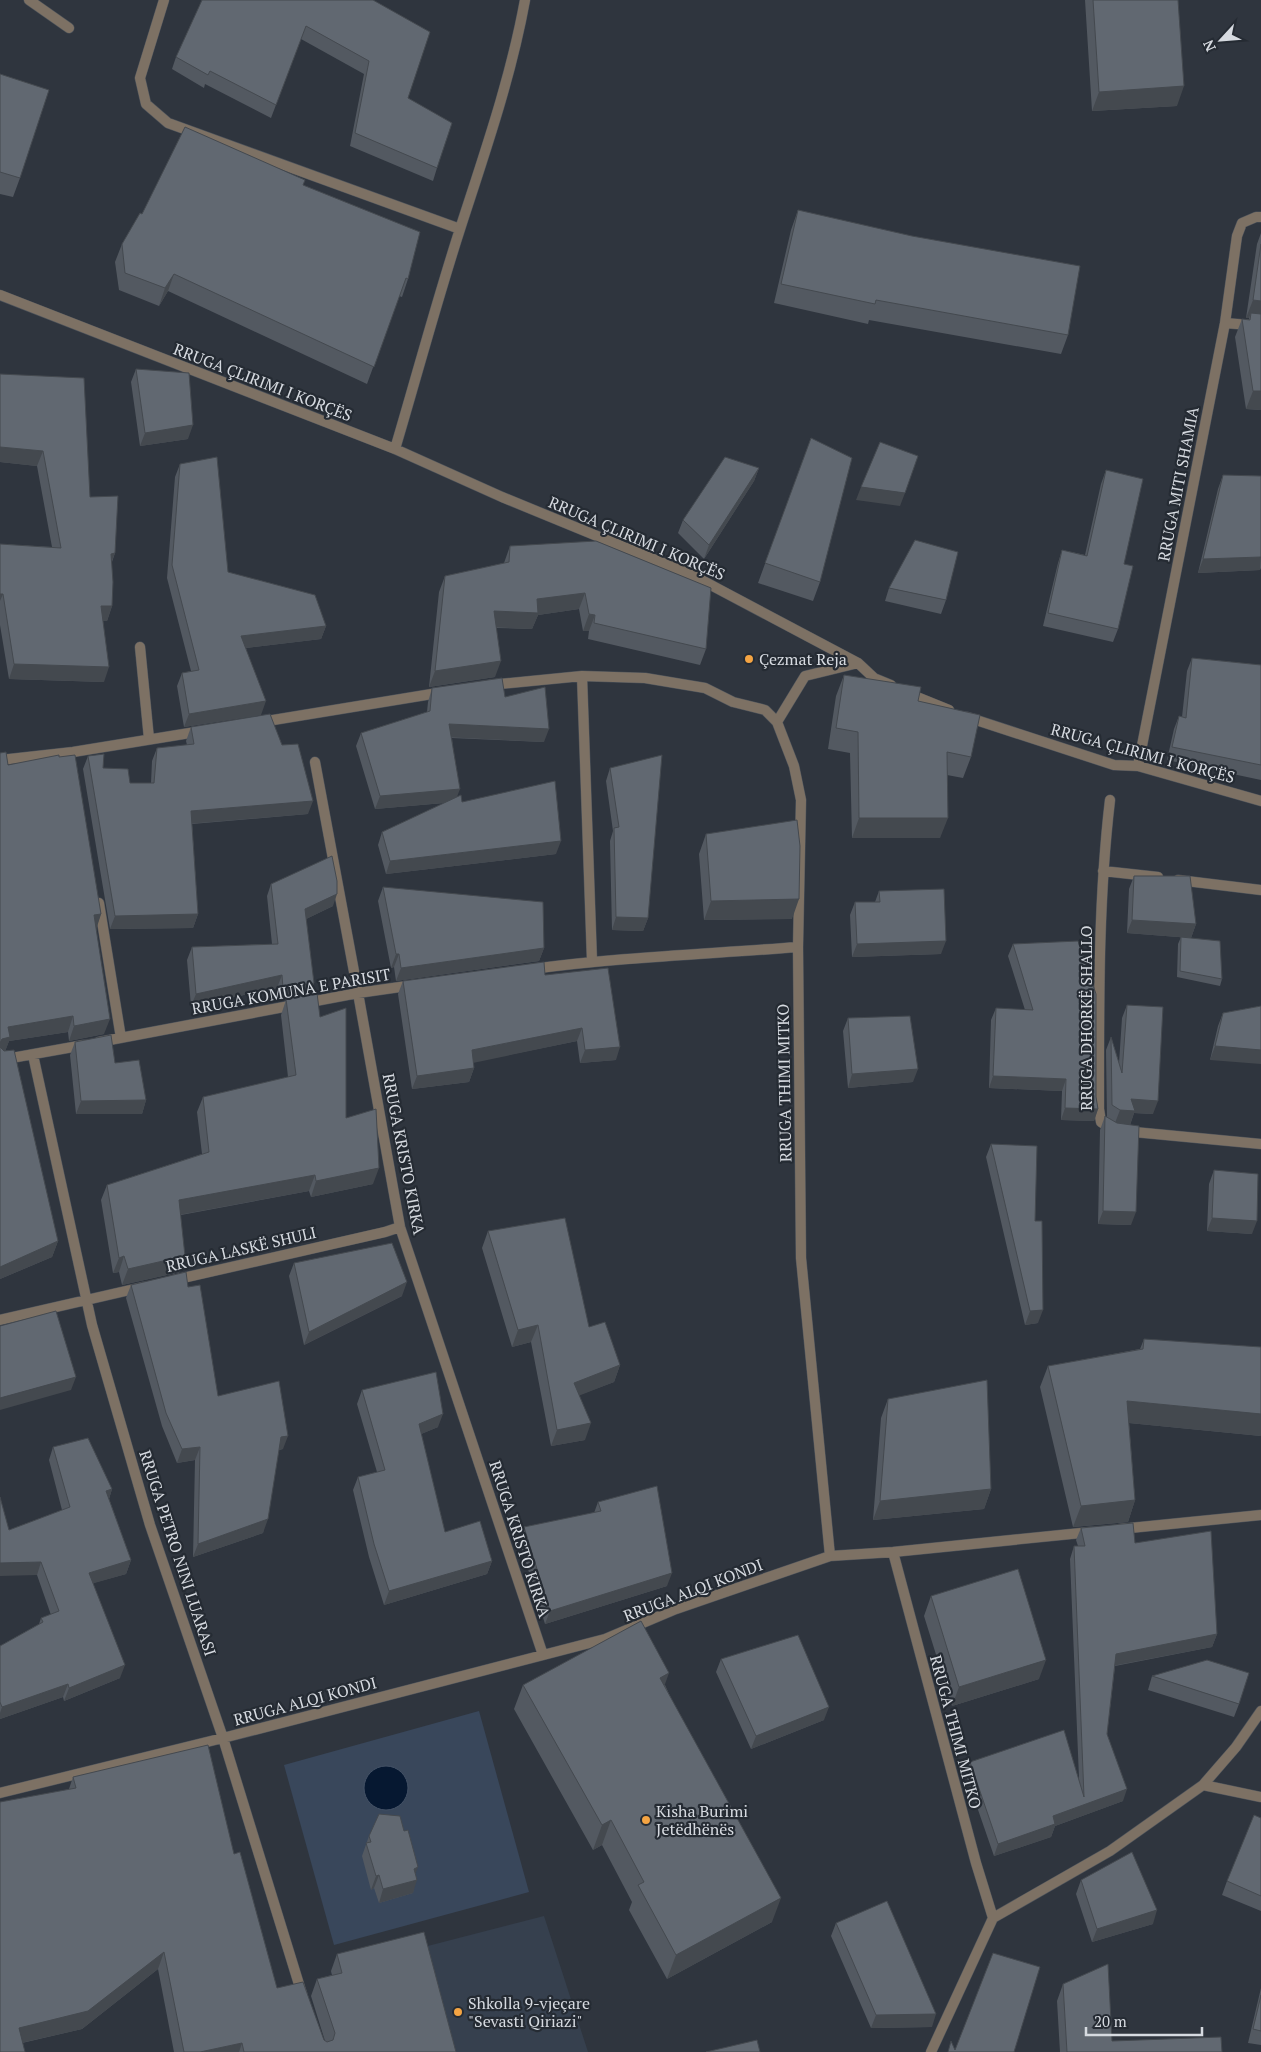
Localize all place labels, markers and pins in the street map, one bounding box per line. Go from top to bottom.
place label: Çezmat Reja [759,648,847,670]
marker: Çezmat Reja [743,653,755,665]
place label: Kisha Burimi Jetëdhënës [656,1800,748,1840]
marker: Kisha Burimi Jetëdhënës [640,1814,652,1826]
place label: Shkolla 9-vjeçare "Sevasti Qiriazi" [468,1992,590,2032]
marker: Shkolla 9-vjeçare "Sevasti Qiriazi" [452,2006,464,2018]

